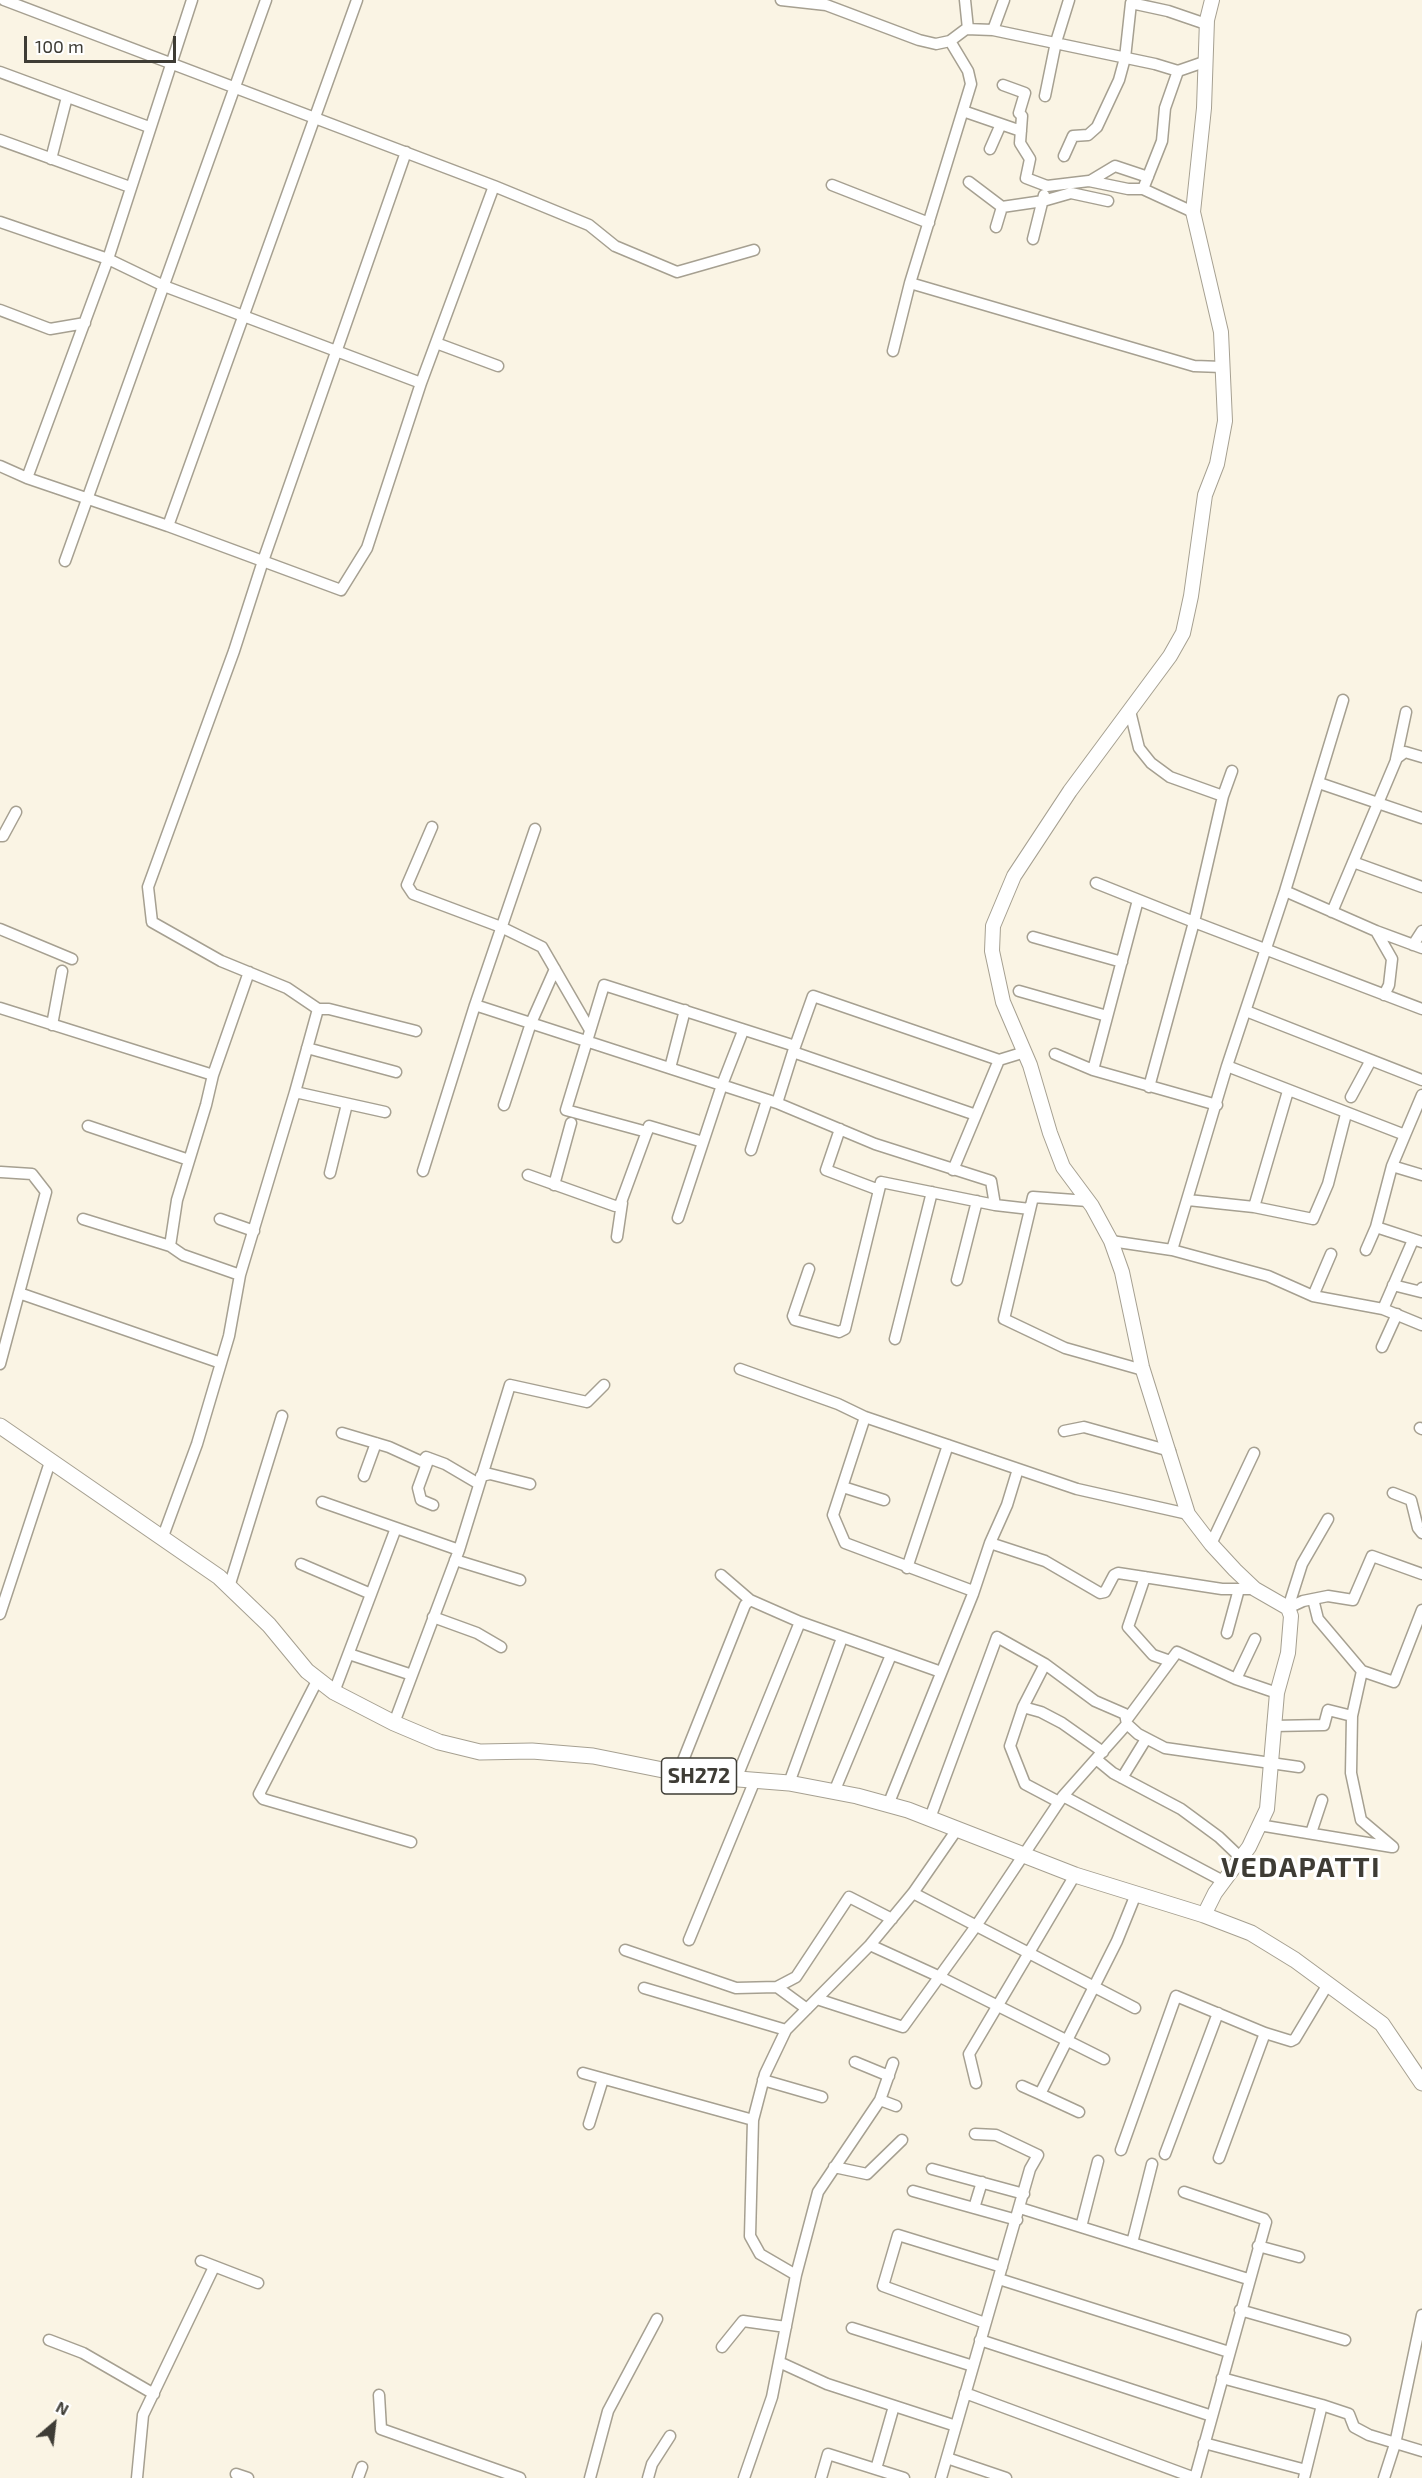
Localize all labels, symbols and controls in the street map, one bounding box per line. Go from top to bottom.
scale bar [27,24,178,62]
text: 100 m [35,35,84,57]
road number: SH272 [662,1758,736,1794]
district label: VEDAPATTI [1221,1851,1381,1885]
north arrow [24,2394,84,2454]
text: N [53,2397,72,2419]

